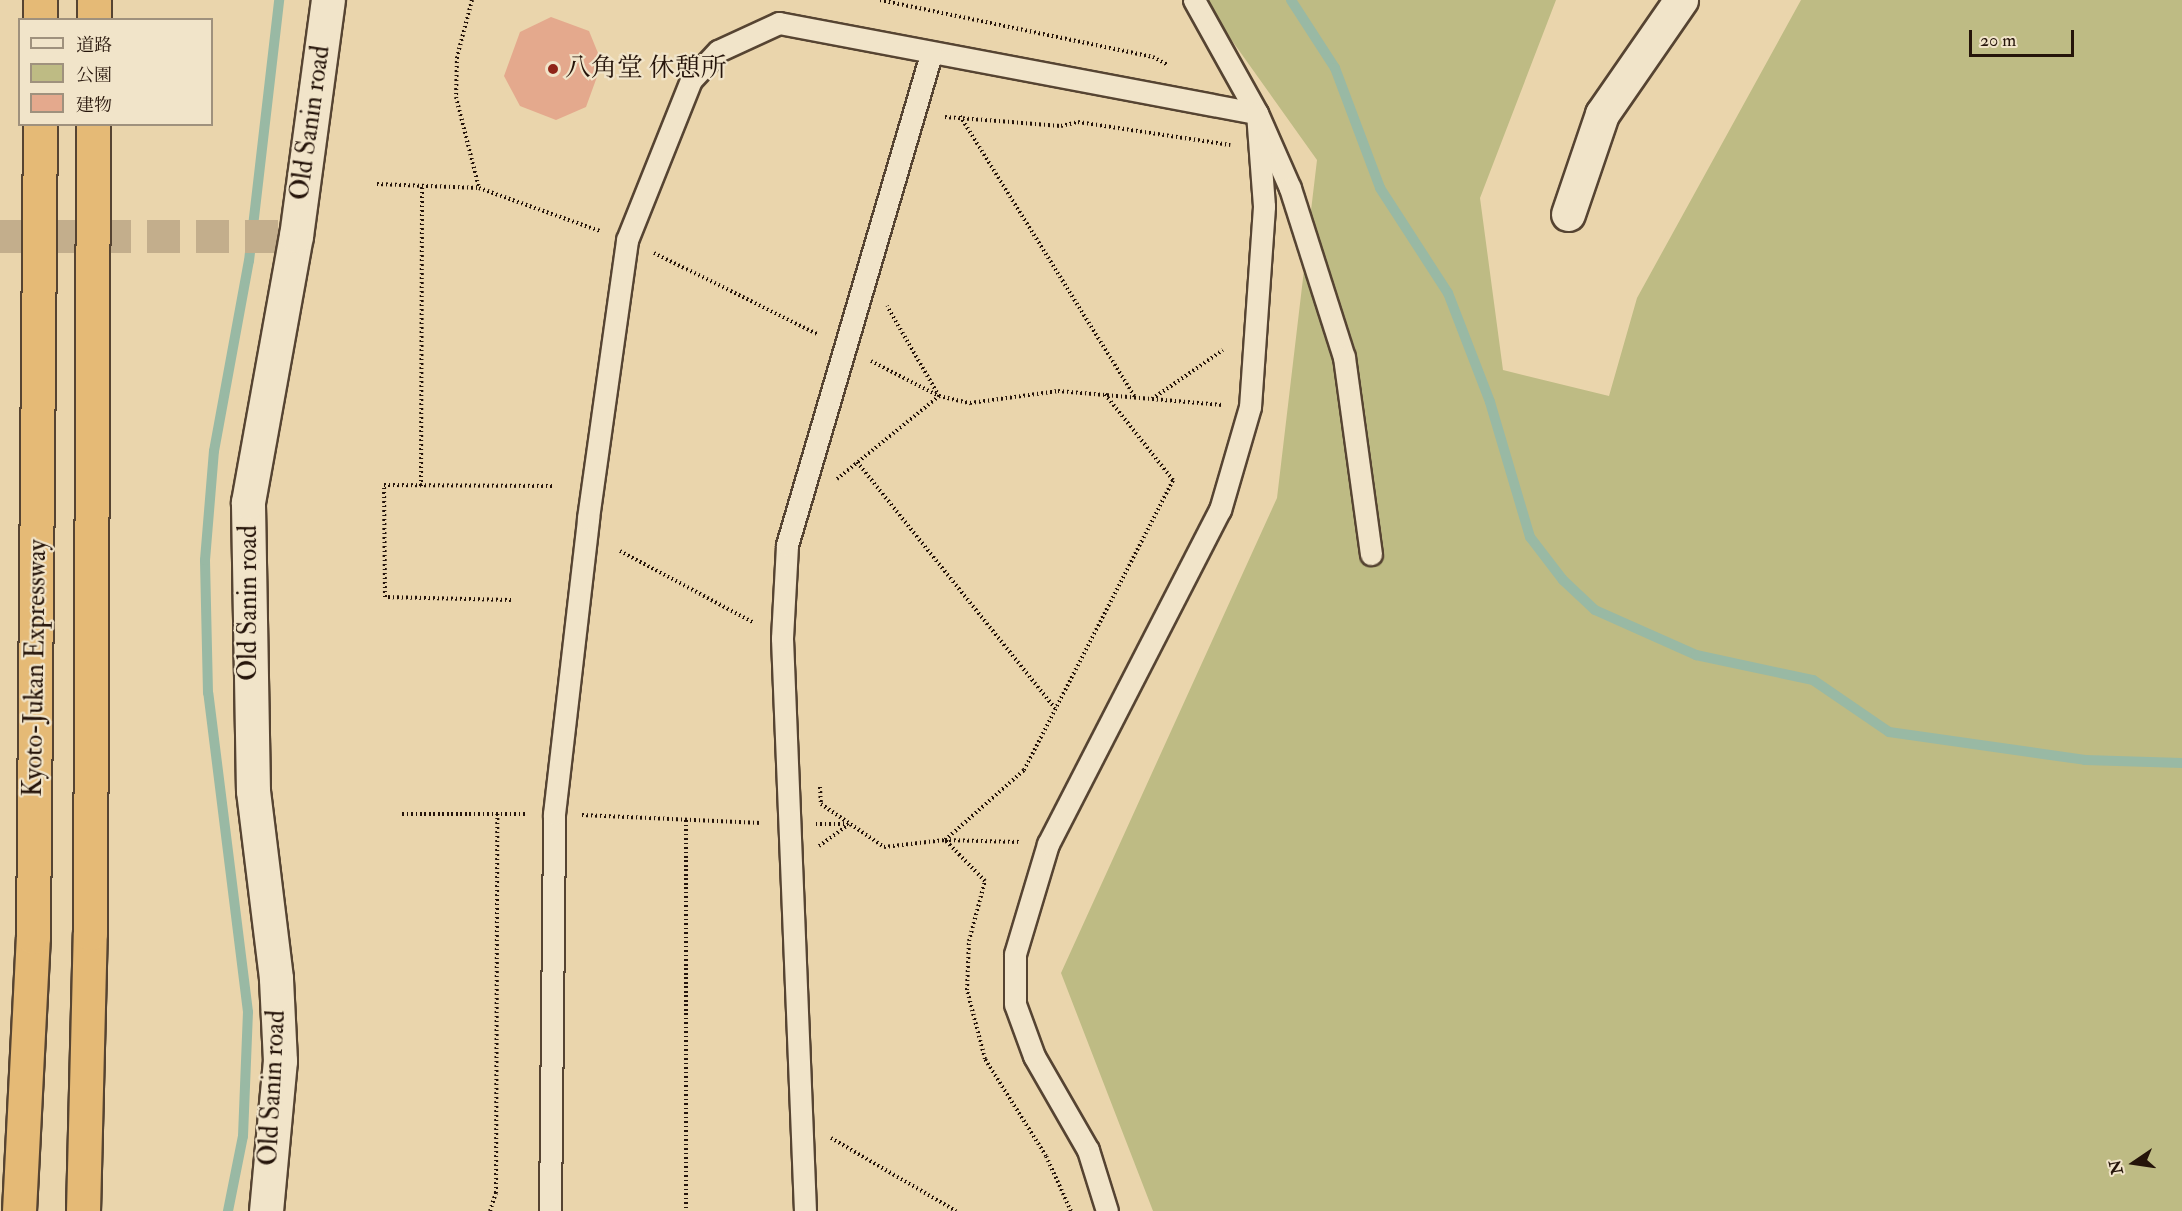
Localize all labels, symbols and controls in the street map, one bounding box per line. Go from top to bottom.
legend [18,18,213,126]
scale bar [1972,18,2077,56]
text: 20 m [1980,29,2016,52]
text: 道路 [76,34,112,57]
street label: Old Sanin road [285,44,337,202]
place label: 八角堂 休憩所 [565,53,726,85]
marker: 八角堂 休憩所 [546,62,560,76]
text: 公園 [76,64,112,87]
text: 建物 [76,94,112,117]
street label: Old Sanin road [233,525,265,681]
street label: Kyoto-Jukan Expressway [18,539,54,797]
street label: Old Sanin road [253,1009,293,1167]
north arrow [2104,1133,2164,1193]
text: N [2105,1158,2128,1176]

